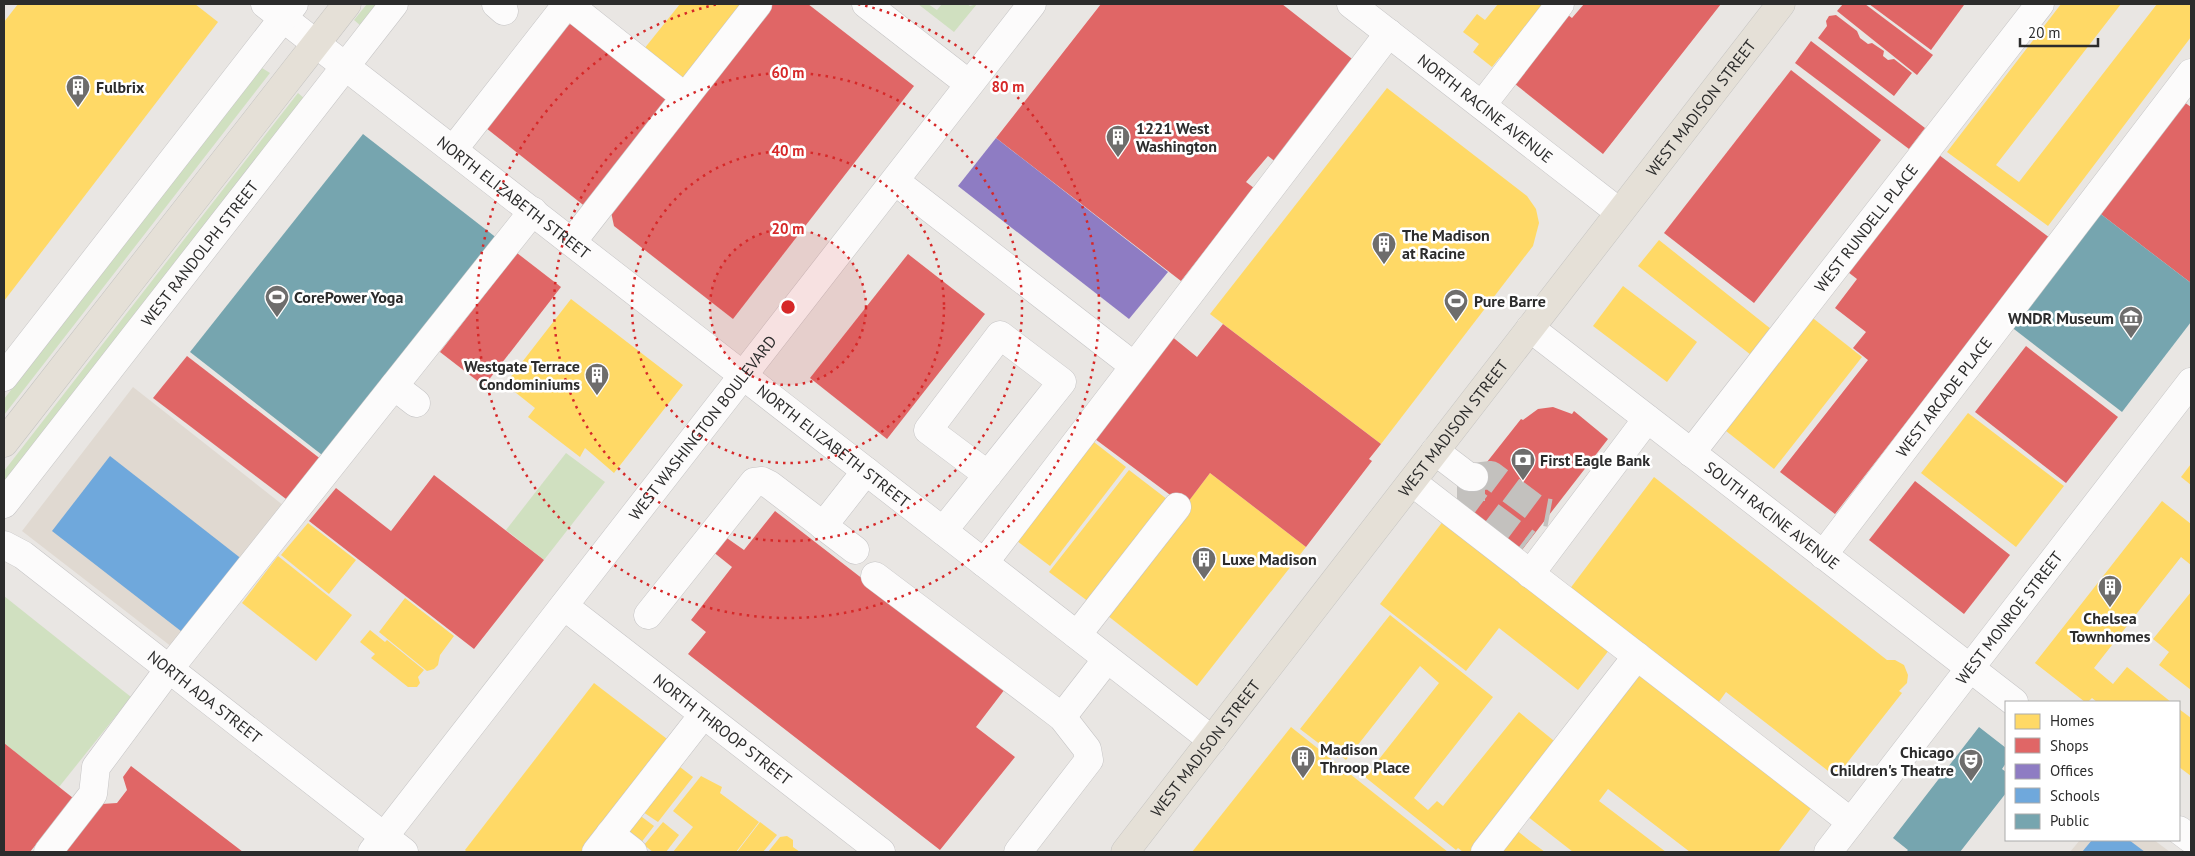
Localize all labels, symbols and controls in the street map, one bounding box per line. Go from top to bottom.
scale bar [2020,15,2098,47]
text: 20 m [2028,23,2061,42]
street label: WEST MADISON STREET [1642,35,1760,180]
street label: NORTH RACINE AVENUE [1414,50,1557,167]
text: 60 m [772,63,804,82]
building icon: Fulbrix [65,74,91,108]
place label: Fulbrix [96,77,145,97]
text: 80 m [992,77,1024,96]
place label: 1221 West Washington [1136,118,1217,156]
building icon: 1221 West Washington [1105,124,1131,158]
street label: NORTH ELIZABETH STREET [433,132,594,263]
text: 40 m [772,141,804,160]
street label: WEST RUNDELL PLACE [1810,160,1922,296]
street label: WEST RANDOLPH STREET [137,177,263,330]
text: 20 m [772,219,804,238]
place label: The Madison at Racine [1402,225,1490,263]
building icon: The Madison at Racine [1371,231,1397,265]
sports icon: CorePower Yoga [264,284,290,318]
place label: CorePower Yoga [294,287,403,307]
sports icon: Pure Barre [1443,288,1469,322]
place label: Pure Barre [1474,291,1546,311]
centre of rings [779,298,797,316]
museum icon: WNDR Museum [2118,305,2144,339]
place label: WNDR Museum [2008,308,2114,328]
street label: WEST WASHINGTON BOULEVARD [624,331,781,524]
street label: WEST ARCADE PLACE [1892,333,1996,461]
place label: Westgate Terrace Condominiums [464,356,580,394]
street label: WEST MADISON STREET [1394,356,1512,500]
building icon: Westgate Terrace Condominiums [584,362,610,396]
street label: NORTH ELIZABETH STREET [753,380,914,512]
bank icon: First Eagle Bank [1510,447,1536,481]
place label: First Eagle Bank [1540,450,1650,470]
street label: SOUTH RACINE AVENUE [1701,457,1844,573]
building icon: Luxe Madison [1191,546,1217,580]
street label: WEST MONROE STREET [1951,547,2067,688]
place label: Luxe Madison [1222,549,1317,569]
building icon: Chelsea Townhomes [2097,574,2123,608]
place label: Chelsea Townhomes [2070,608,2151,646]
street label: NORTH ADA STREET [144,646,266,747]
street label: NORTH THROOP STREET [650,669,796,789]
street label: WEST MADISON STREET [1146,676,1264,821]
legend [2005,701,2180,841]
text: Homes [2050,711,2094,730]
text: Shops [2050,736,2089,755]
place label: Madison Throop Place [1320,739,1410,777]
place label: Chicago Children's Theatre [1830,742,1954,780]
building icon: Madison Throop Place [1290,745,1316,779]
theatre icon: Chicago Children's Theatre [1958,748,1984,782]
text: Offices [2050,761,2094,780]
text: Schools [2050,786,2100,805]
text: Public [2050,811,2089,830]

